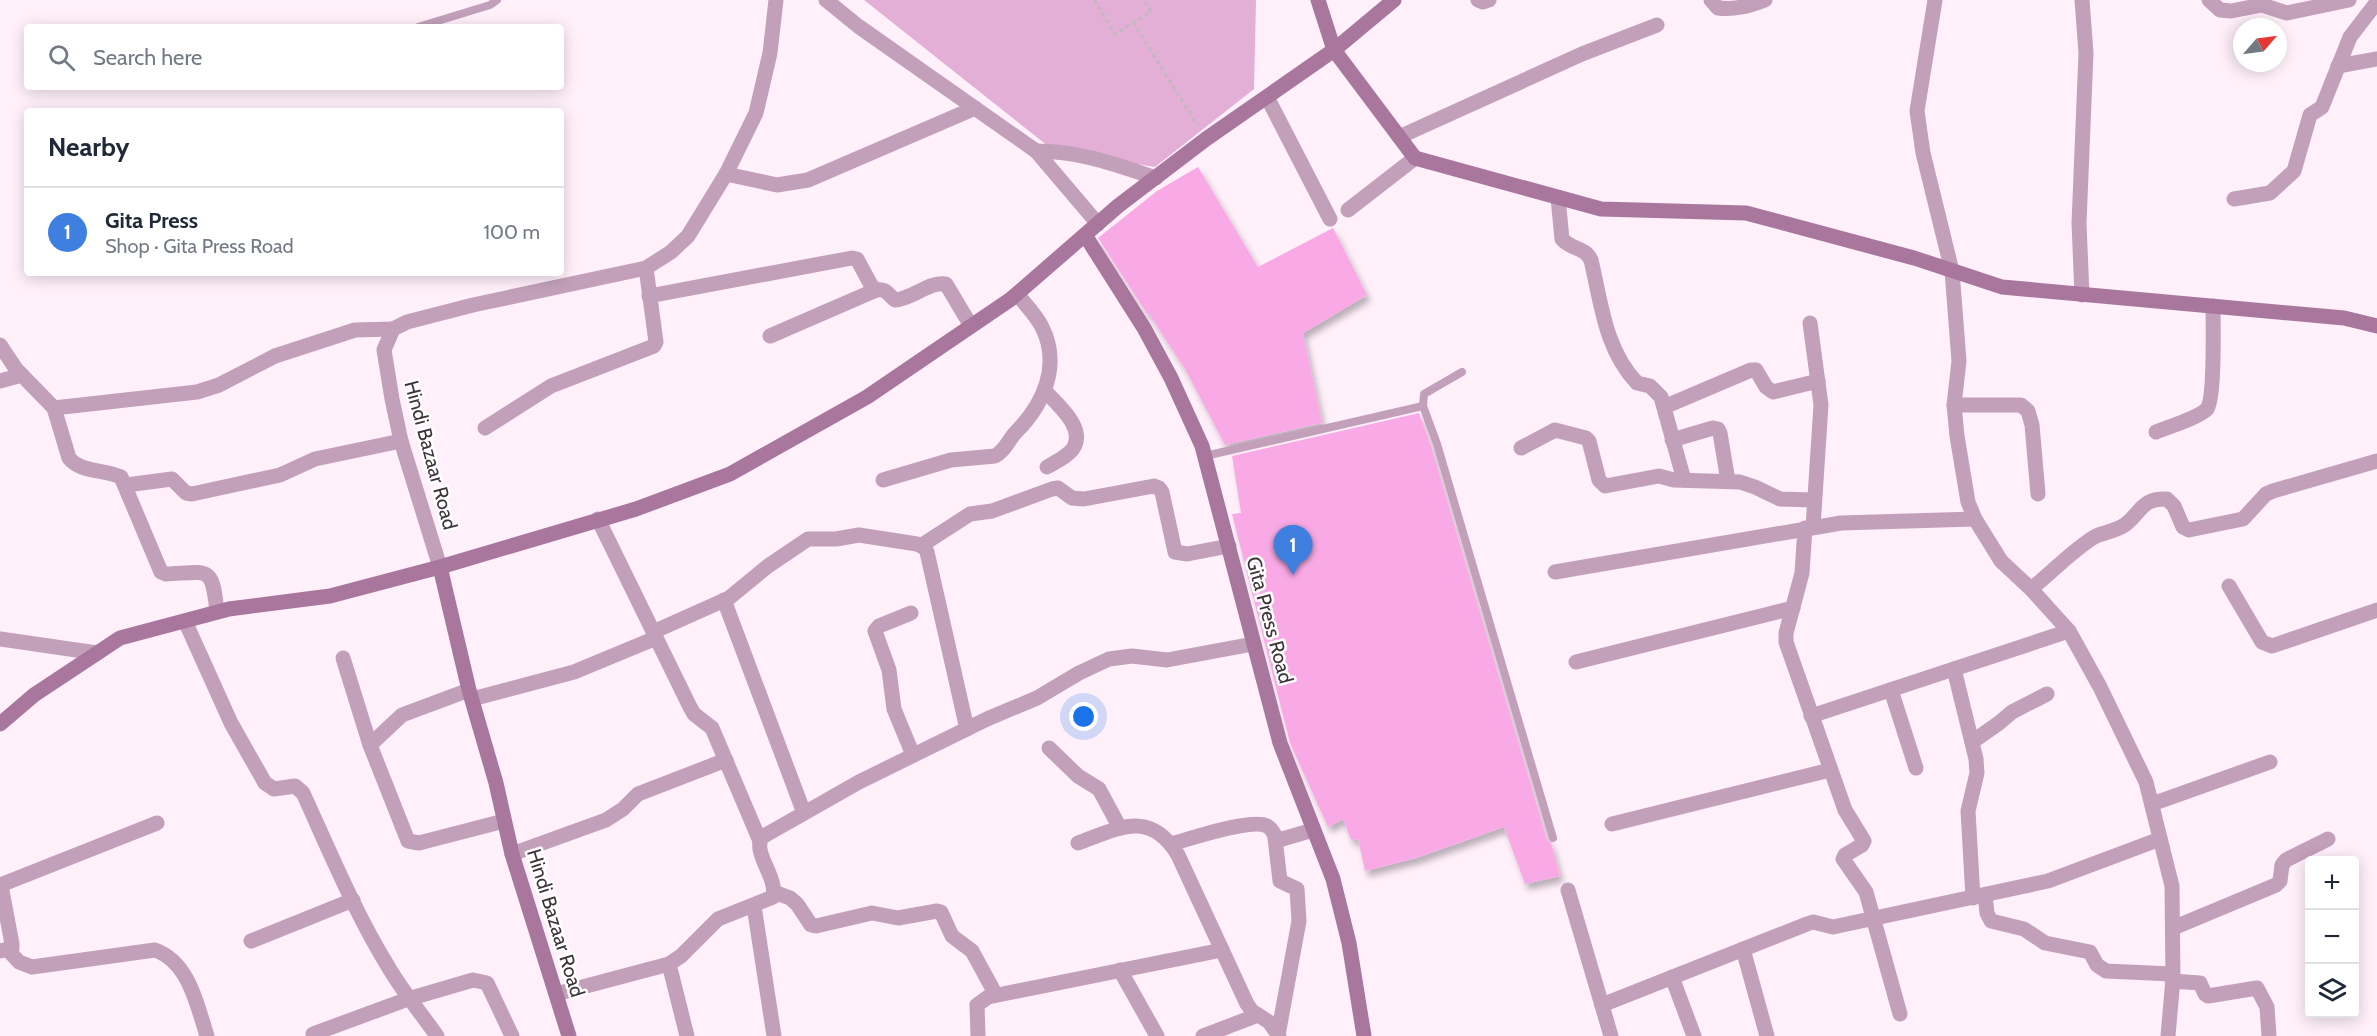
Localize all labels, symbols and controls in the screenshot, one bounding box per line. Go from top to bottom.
north arrow [2233,18,2287,72]
search box [24,24,564,90]
icon: search [45,41,78,74]
text: Search here [93,44,202,71]
text: Nearby [48,131,129,163]
text: Gita Press [105,207,198,234]
text: 1 [64,220,71,244]
text: 100 m [484,220,540,244]
text: Shop · Gita Press Road [105,234,294,258]
street label: Hindi Bazaar Road [400,378,462,532]
pin: 1 [1274,526,1312,575]
street label: Gita Press Road [1242,554,1298,686]
your location [1069,702,1098,731]
street label: Hindi Bazaar Road [522,846,590,1000]
map controls [2305,856,2359,1018]
button: + [2305,856,2359,910]
button: − [2305,910,2359,964]
button: layers [2305,964,2359,1018]

